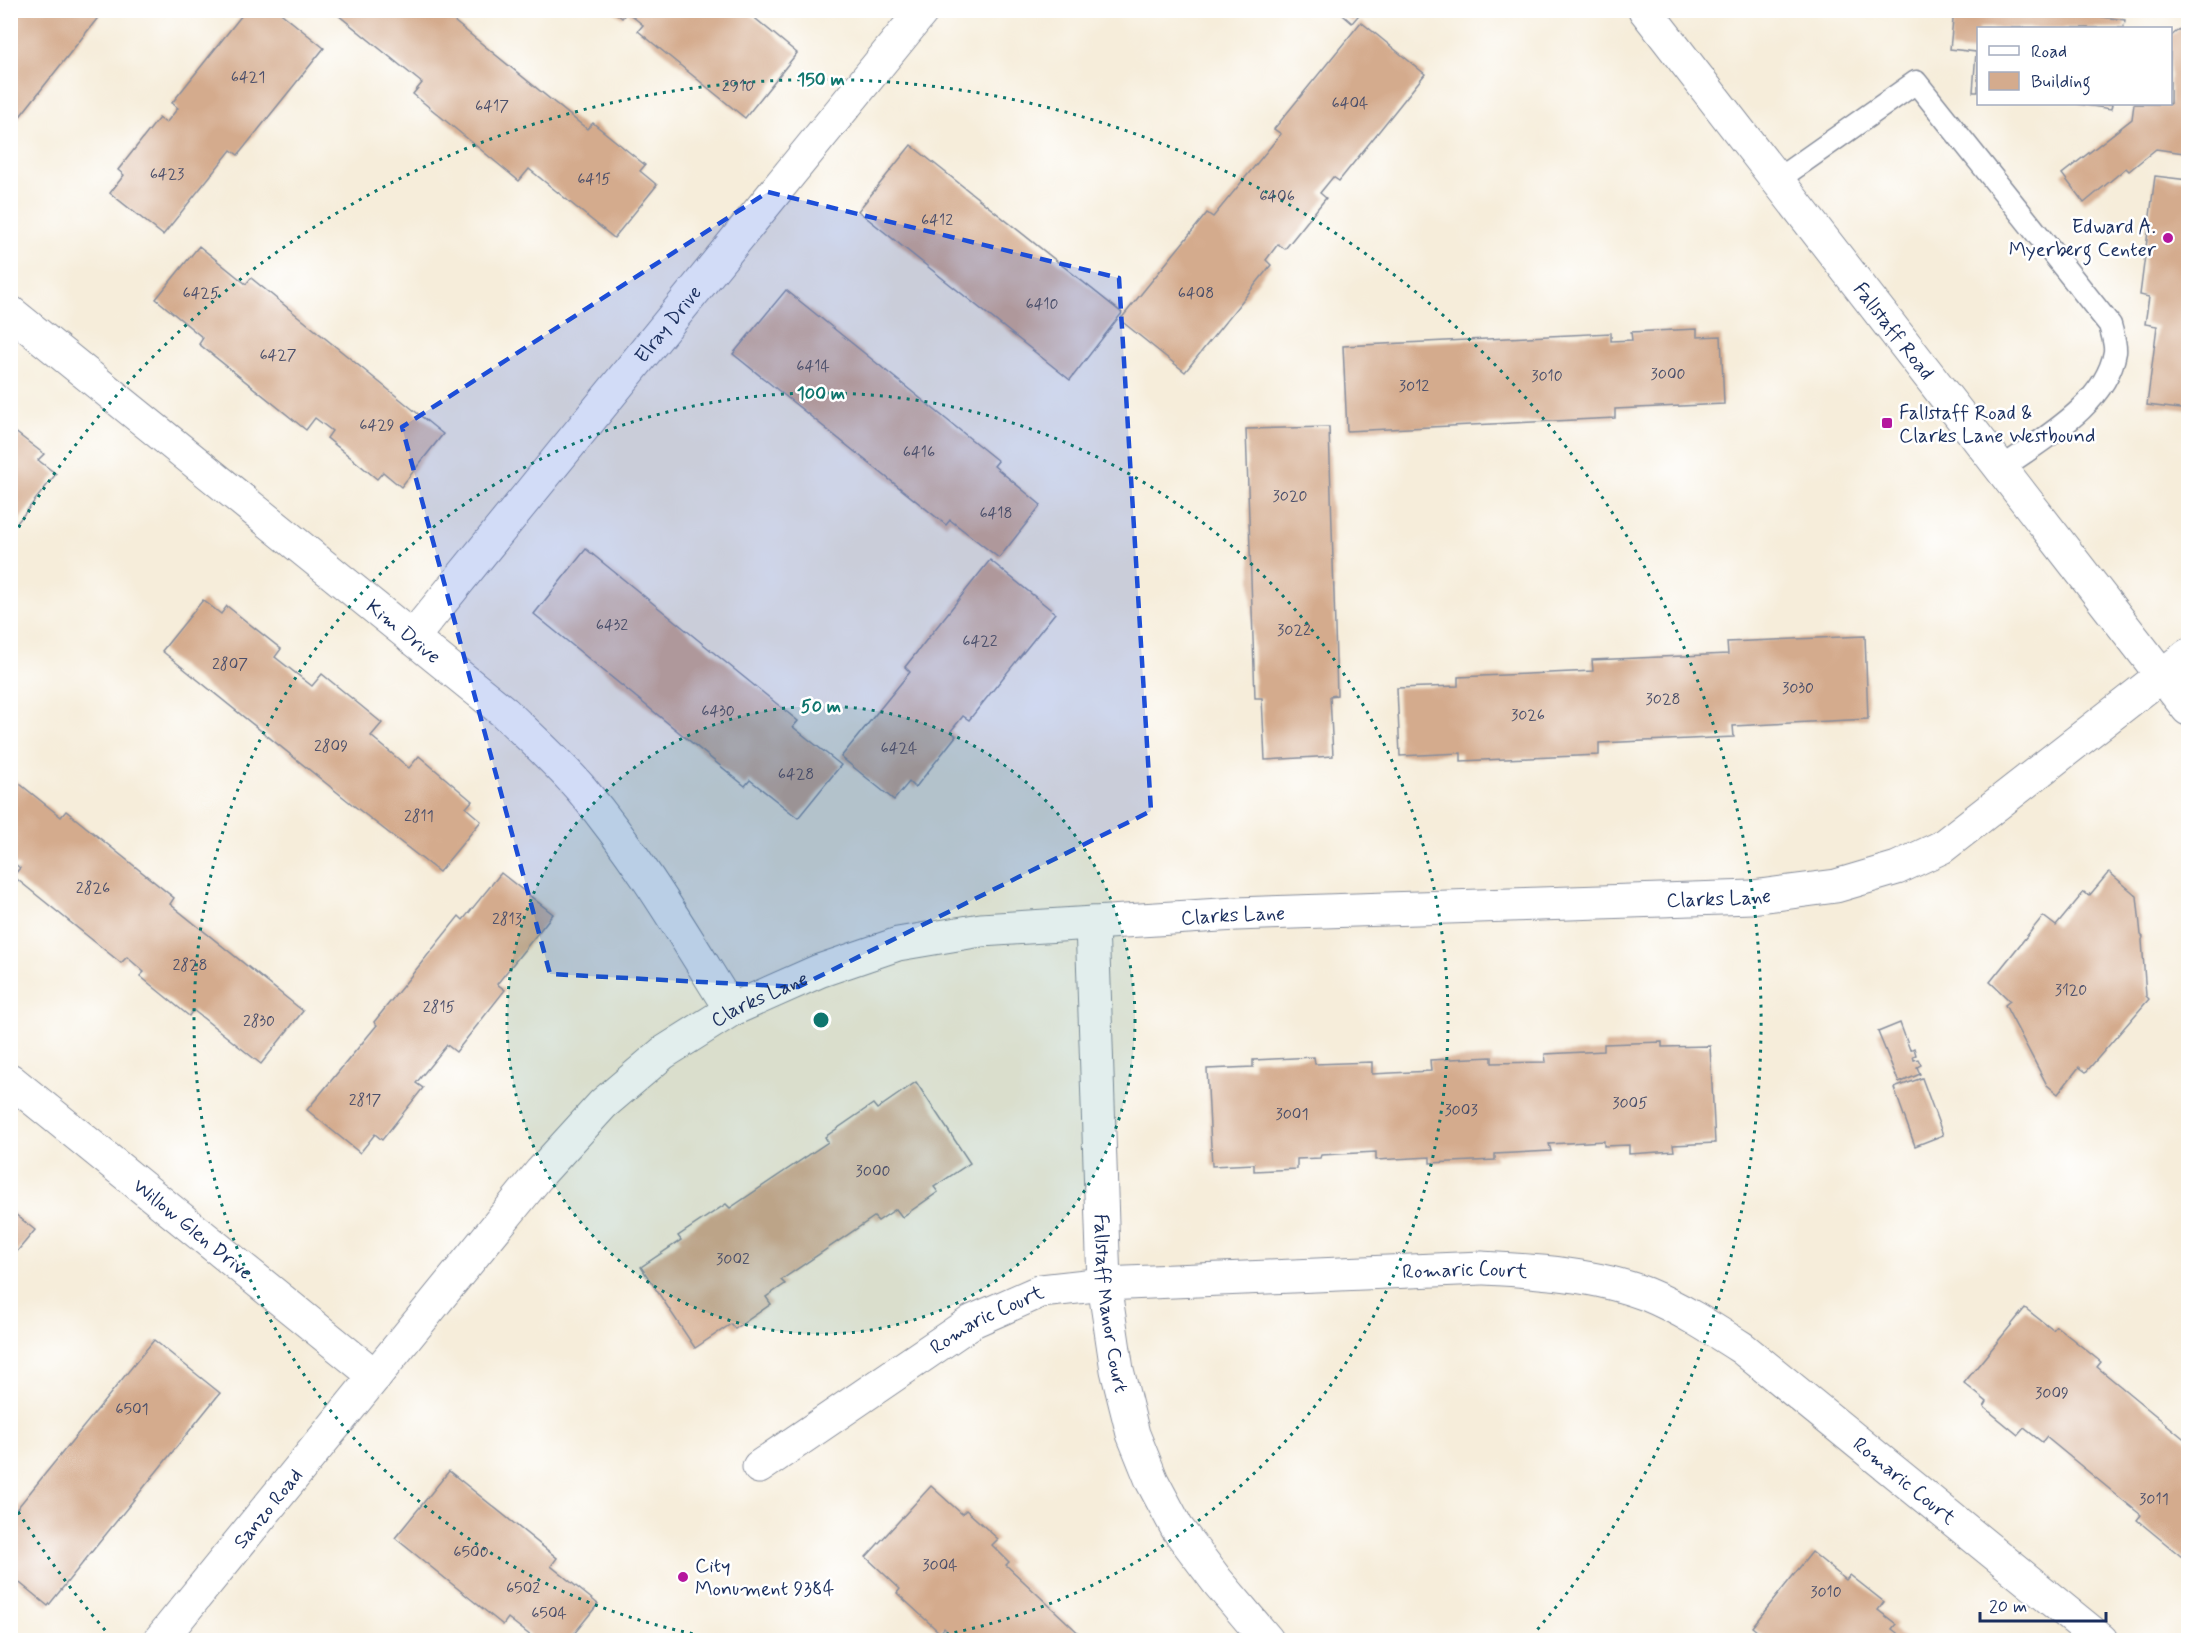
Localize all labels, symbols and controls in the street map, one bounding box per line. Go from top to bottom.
legend [1977,27,2172,105]
text: Road [2031,40,2067,64]
house number: 6421 [231,67,265,88]
text: 150 m [797,68,845,92]
text: Building [2031,70,2091,96]
house number: 2910 [722,76,754,97]
house number: 6404 [1332,93,1368,114]
house number: 6417 [475,96,509,117]
house number: 6423 [150,164,184,185]
house number: 6415 [577,169,611,190]
house number: 6406 [1259,186,1295,207]
house number: 6412 [921,210,953,231]
place label: Edward A. Myerberg Center [2009,214,2157,266]
marker: Edward A. Myerberg Center [2161,231,2175,245]
street label: Fallstaff Road [1846,277,1939,386]
street label: Elray Drive [629,280,709,369]
house number: 6425 [182,283,220,304]
house number: 6408 [1178,283,1214,304]
house number: 6410 [1025,294,1059,315]
house number: 6427 [259,345,297,366]
house number: 6414 [796,356,830,377]
house number: 3000 [1651,364,1686,385]
house number: 3010 [1531,366,1563,387]
house number: 3012 [1399,376,1429,397]
text: 100 m [797,382,845,406]
place label: Fallstaff Road & Clarks Lane Westbound [1899,400,2095,450]
house number: 6429 [359,415,395,436]
marker: Fallstaff Road & Clarks Lane Westbound [1880,416,1894,430]
house number: 6416 [903,442,935,463]
house number: 3020 [1273,486,1307,507]
house number: 6418 [979,503,1013,524]
street label: Kim Drive [360,594,446,671]
house number: 6432 [596,615,628,636]
house number: 3022 [1277,620,1311,641]
house number: 6422 [962,631,998,652]
house number: 2807 [212,654,248,675]
house number: 3030 [1782,678,1814,699]
house number: 3028 [1646,689,1680,710]
text: 50 m [801,695,841,719]
house number: 6430 [701,701,735,722]
house number: 3026 [1511,705,1545,726]
house number: 2809 [314,736,348,757]
house number: 6424 [881,738,917,759]
house number: 6428 [778,764,814,785]
house number: 2811 [404,806,434,827]
house number: 2826 [76,878,110,899]
street label: Clarks Lane [1666,883,1773,915]
street label: Clarks Lane [1180,900,1286,932]
house number: 2813 [492,909,522,930]
house number: 2828 [172,955,208,976]
street label: Clarks Lane [706,966,813,1034]
house number: 3120 [2055,980,2087,1001]
house number: 2815 [423,997,455,1018]
centre of rings [811,1010,831,1030]
house number: 2830 [243,1011,275,1032]
house number: 2817 [349,1090,382,1111]
house number: 3005 [1612,1093,1648,1114]
house number: 3003 [1444,1100,1478,1121]
house number: 3001 [1275,1104,1309,1125]
house number: 3000 [856,1161,891,1182]
street label: Willow Glen Drive [127,1173,258,1287]
street label: Fallstaff Manor Court [1087,1213,1134,1396]
house number: 3002 [716,1249,750,1270]
street label: Romaric Court [1402,1256,1529,1286]
street label: Romaric Court [925,1279,1049,1361]
house number: 3009 [2035,1383,2069,1404]
house number: 6501 [115,1399,149,1420]
street label: Romaric Court [1847,1432,1961,1532]
street label: Sanzo Road [228,1463,309,1555]
house number: 3011 [2139,1489,2169,1510]
house number: 6500 [453,1542,489,1563]
place label: City Monument 9384 [695,1553,835,1603]
house number: 3004 [922,1555,958,1576]
marker: City Monument 9384 [676,1570,690,1584]
house number: 6502 [506,1578,540,1599]
house number: 3010 [1810,1582,1842,1603]
scale bar [1980,1585,2106,1623]
text: 20 m [1989,1595,2027,1619]
house number: 6504 [531,1603,567,1624]

